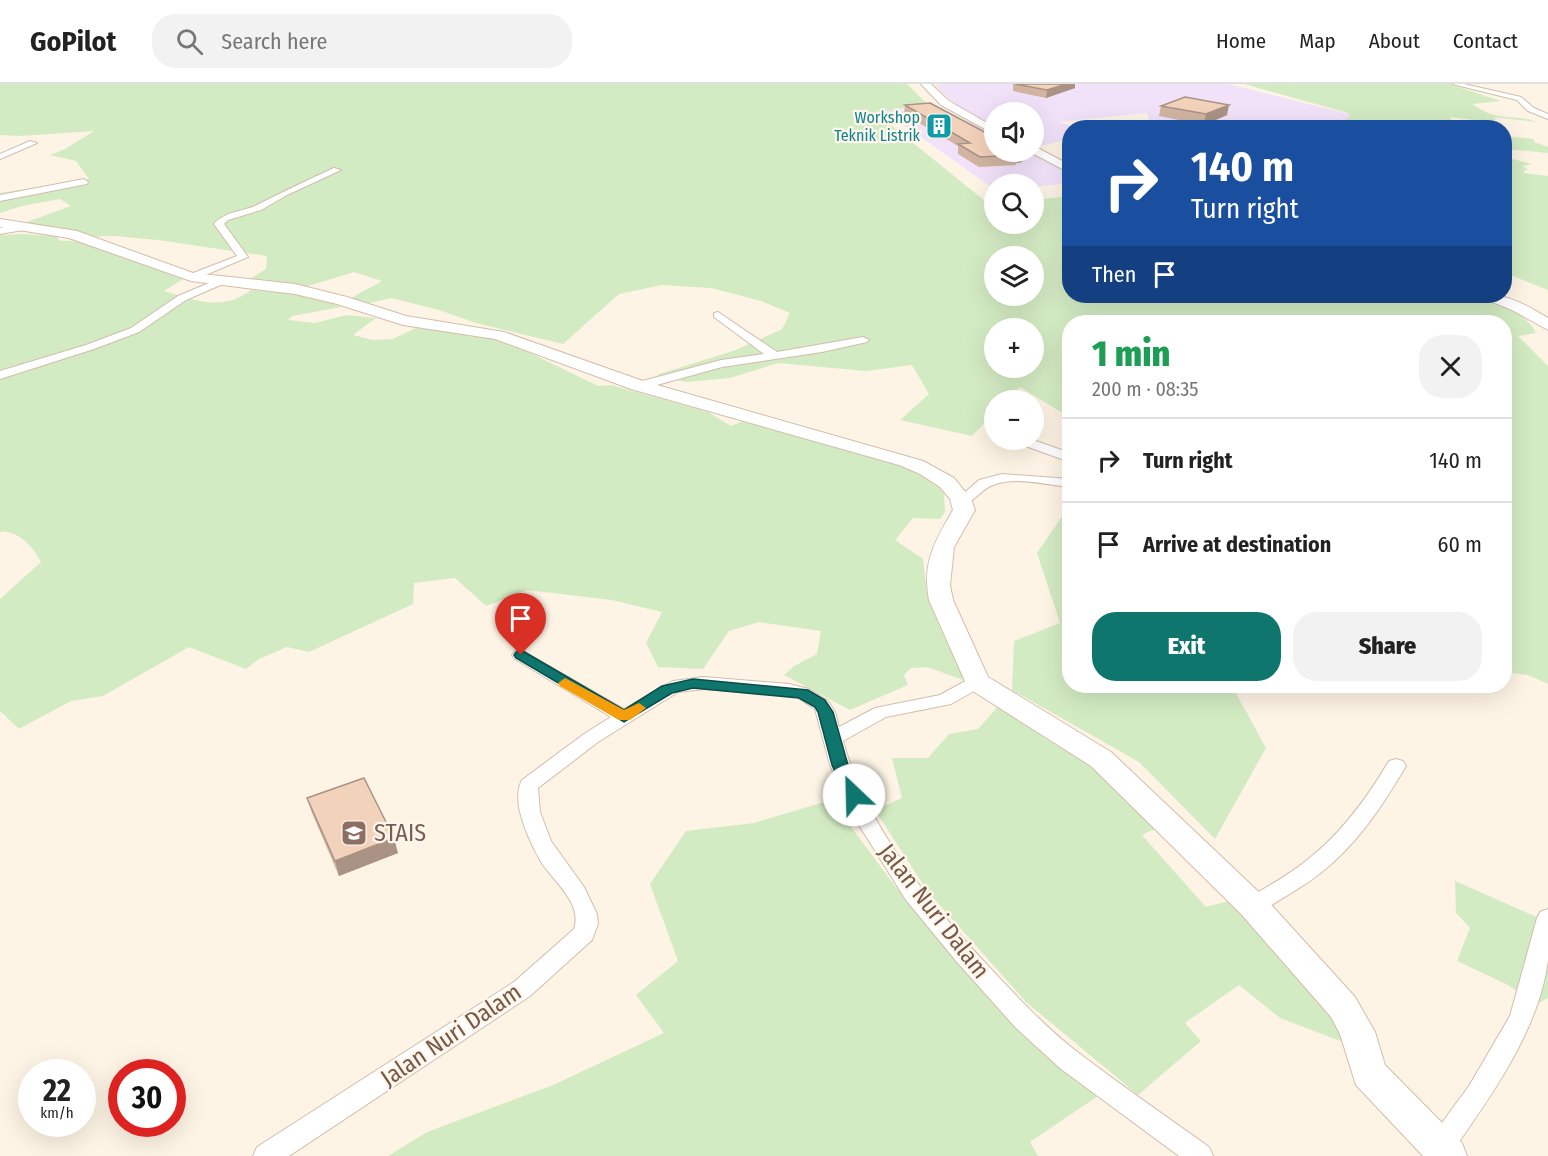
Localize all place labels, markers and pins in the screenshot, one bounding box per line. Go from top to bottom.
place label: Workshop Teknik Listrik [834,108,921,145]
building icon: Workshop Teknik Listrik [924,111,954,141]
pin [495,593,546,655]
school or university icon: STAIS [339,818,369,848]
place label: STAIS [374,819,426,847]

